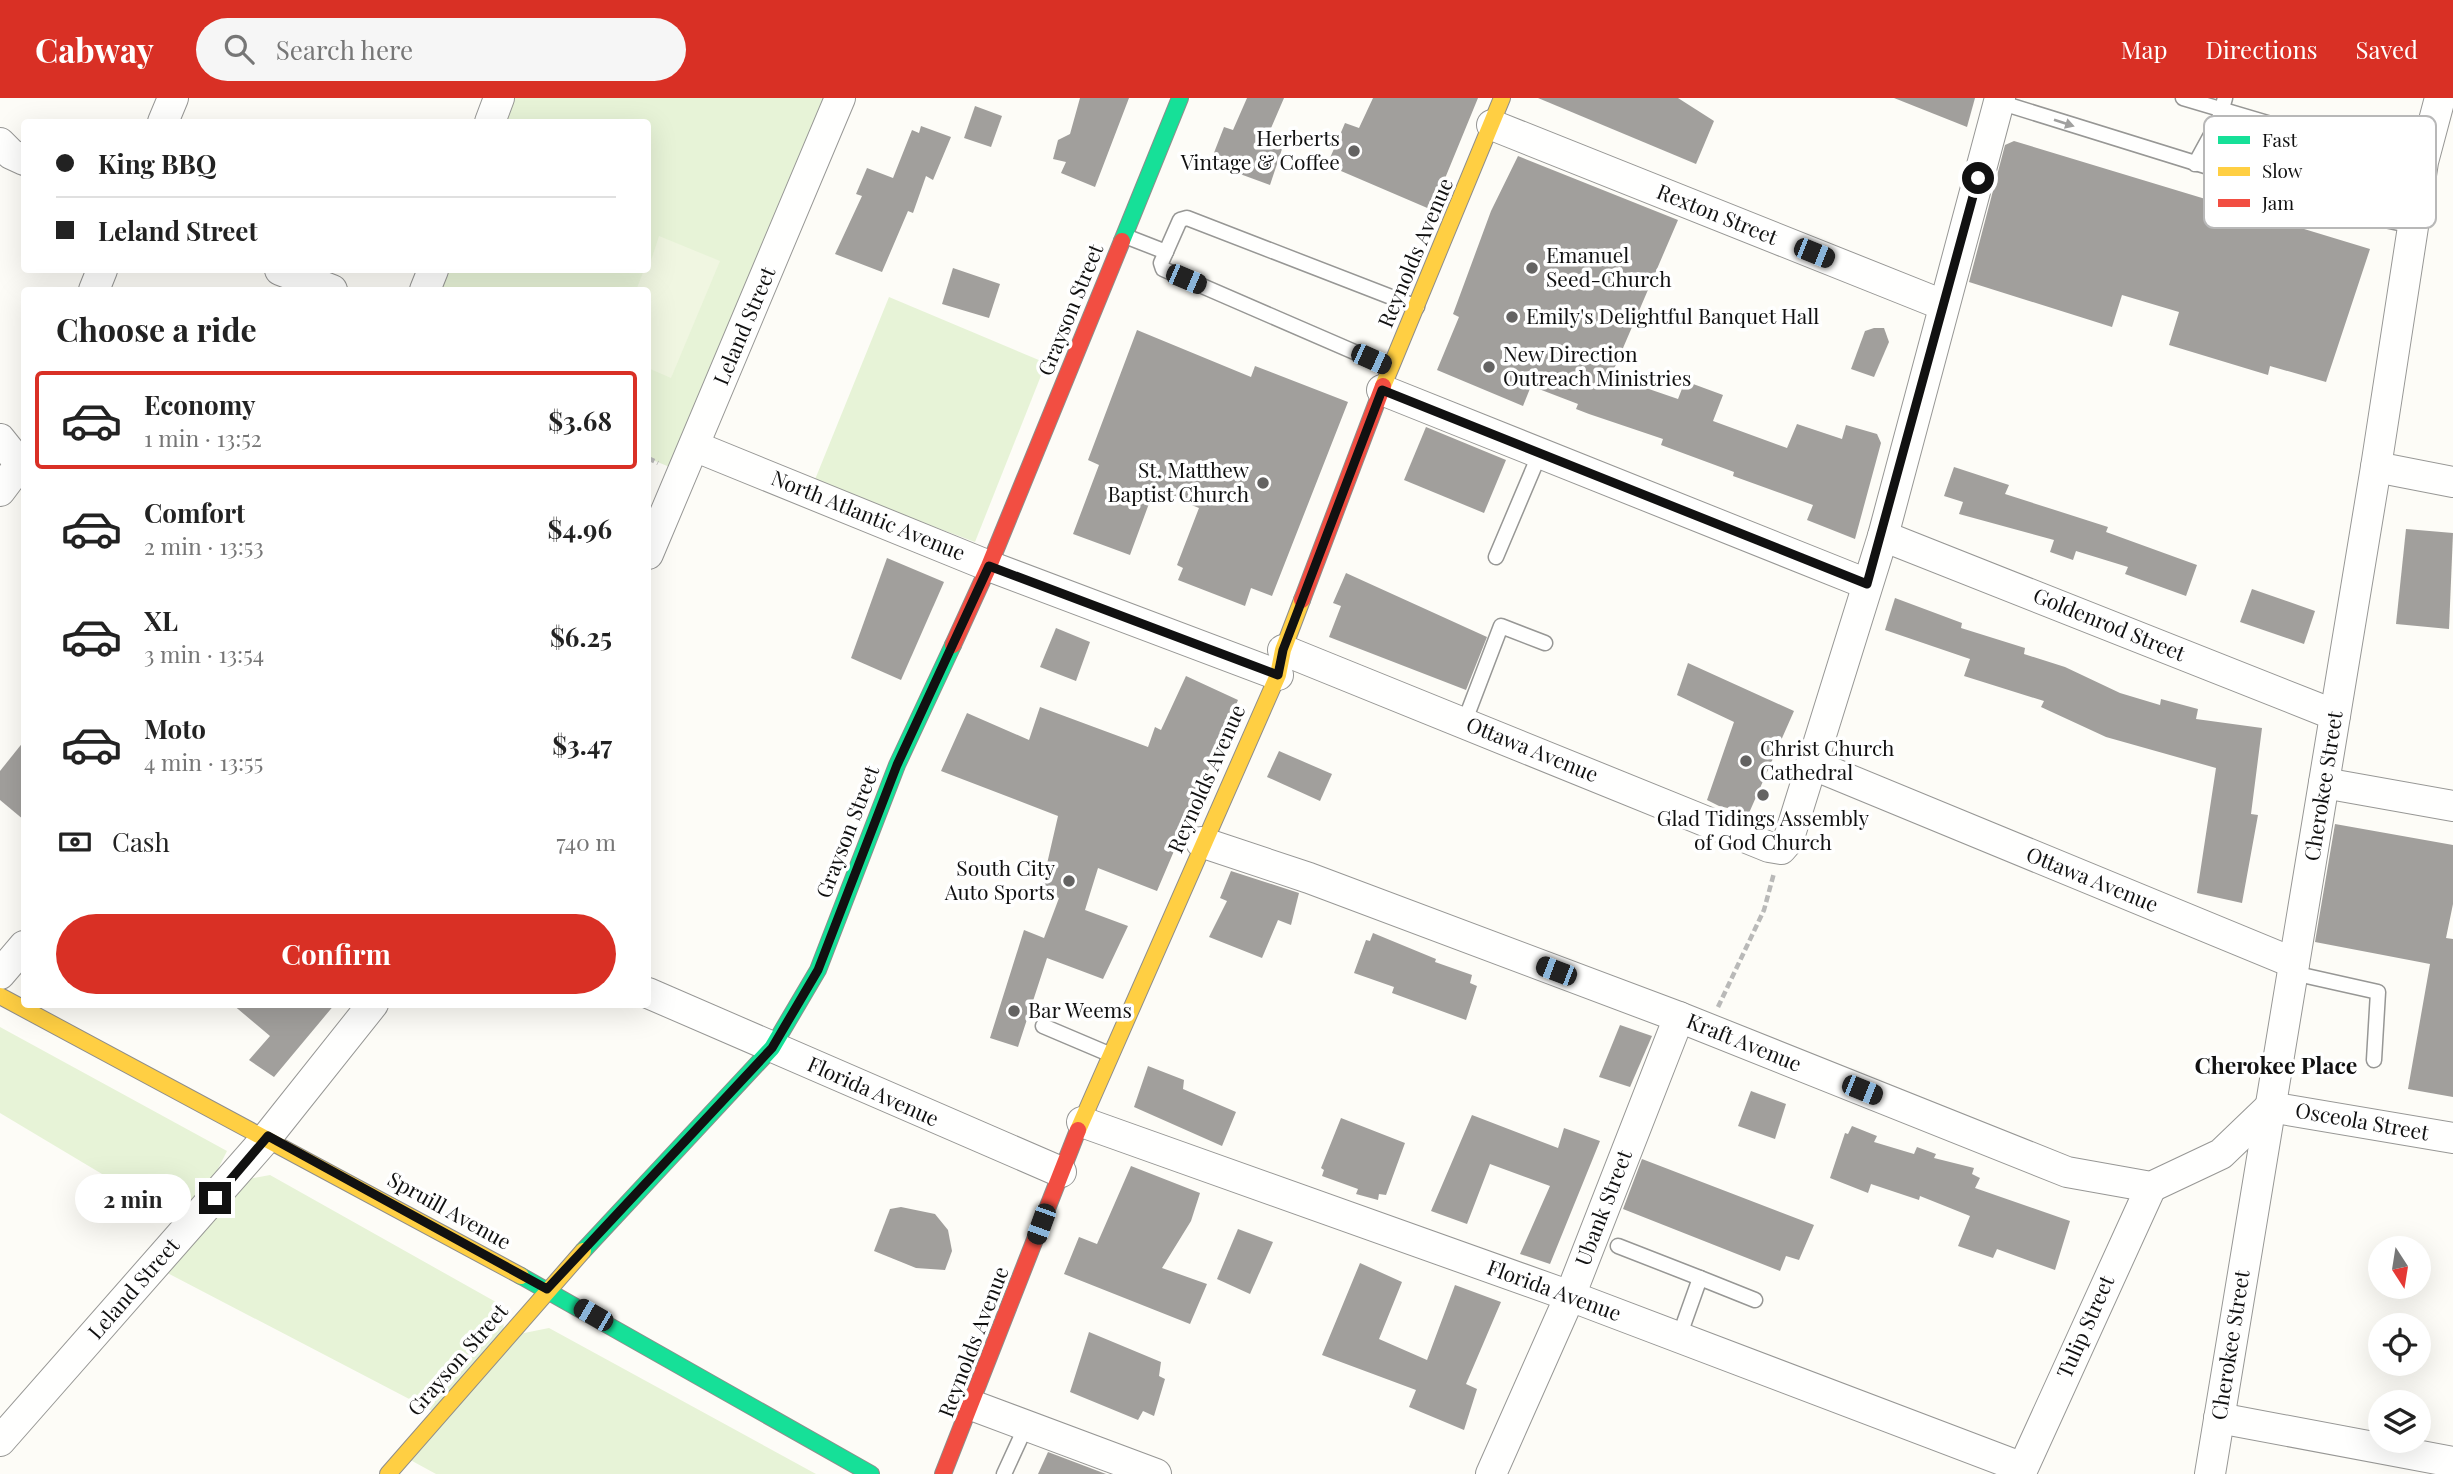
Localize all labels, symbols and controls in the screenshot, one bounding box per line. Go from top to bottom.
search box [196,18,686,81]
text: Cabway [35,27,154,71]
icon: search [220,30,258,68]
text: Search here [276,32,413,67]
text: Map [2121,33,2167,65]
text: Directions [2205,33,2318,65]
text: Saved [2356,33,2418,65]
legend [2204,116,2436,228]
one-way arrow [2053,118,2074,129]
place label: Herberts Vintage & Coffee [1180,123,1340,175]
text: Fast [2262,126,2298,152]
marker: Herberts Vintage & Coffee [1346,143,1362,159]
text: King BBQ [98,146,216,181]
text: Slow [2262,157,2303,183]
route start [1962,162,1994,194]
street label: Reynolds Avenue [1370,173,1458,331]
street label: Rexton Street [1653,176,1783,250]
text: Jam [2261,189,2294,215]
text: Leland Street [98,213,258,248]
car [1791,235,1838,271]
street label: Grayson Street [1030,239,1109,379]
place label: Emanuel Seed-Church [1546,240,1672,292]
marker: Emanuel Seed-Church [1524,260,1540,276]
street label: Leland Street [706,261,781,389]
car [1163,261,1210,297]
place label: Emily's Delightful Banquet Hall [1526,301,1819,329]
text: Choose a ride [56,307,257,350]
marker: Emily's Delightful Banquet Hall [1504,309,1520,325]
place label: New Direction Outreach Ministries [1503,339,1691,391]
car [1348,341,1395,377]
marker: New Direction Outreach Ministries [1481,359,1497,375]
text: Economy [144,387,255,422]
icon: car [60,389,123,452]
text: $3.68 [548,403,612,438]
text: 1 min · 13:52 [144,422,262,453]
place label: St. Matthew Baptist Church [1108,455,1250,507]
street label: North Atlantic Avenue [768,462,970,566]
marker: St. Matthew Baptist Church [1255,475,1271,491]
text: Comfort [144,495,245,530]
icon: car [60,497,123,560]
text: $4.96 [548,511,612,546]
text: 2 min · 13:53 [144,530,264,561]
street label: Goldenrod Street [2030,580,2190,667]
text: XL [144,603,178,638]
icon: car [60,605,123,668]
text: $6.25 [550,619,612,654]
text: 3 min · 13:54 [144,638,264,669]
street label: Reynolds Avenue [1160,700,1250,857]
street label: Cherokee Street [2296,708,2348,863]
street label: Ottawa Avenue [1463,709,1603,787]
text: Moto [144,711,206,746]
icon: car [60,713,123,776]
text: $3.47 [552,727,612,762]
place label: Christ Church Cathedral [1760,733,1895,785]
text: 4 min · 13:55 [144,746,263,777]
marker: Christ Church Cathedral [1738,753,1754,769]
street label: Grayson Street [808,760,884,902]
marker: Glad Tidings Assembly of God Church [1755,787,1771,803]
place label: Glad Tidings Assembly of God Church [1657,803,1870,855]
icon: cash [56,823,94,861]
text: Cash [112,824,170,859]
text: 740 m [556,826,616,857]
street label: Ottawa Avenue [2023,839,2163,917]
place label: South City Auto Sports [944,853,1055,905]
marker: South City Auto Sports [1061,873,1077,889]
button: Confirm [56,914,616,994]
car [1533,954,1580,988]
place label: Bar Weems [1028,995,1132,1023]
marker: Bar Weems [1006,1003,1022,1019]
street label: Kraft Avenue [1683,1005,1806,1077]
street label: Florida Avenue [804,1049,944,1132]
district label: Cherokee Place [2195,1049,2357,1080]
car [1839,1072,1886,1108]
street label: Osceola Street [2293,1095,2432,1146]
street label: Ubank Street [1567,1145,1637,1269]
street label: Spruill Avenue [383,1164,517,1255]
callout: 2 min [75,1174,190,1222]
route end [199,1182,231,1214]
text: 2 min [103,1183,163,1214]
car [1024,1201,1059,1247]
street label: Leland Street [81,1231,185,1344]
north arrow [2368,1236,2431,1298]
map controls [2368,1236,2431,1453]
street label: Florida Avenue [1484,1252,1626,1326]
street label: Reynolds Avenue [930,1262,1014,1421]
street label: Cherokee Street [2203,1267,2255,1422]
street label: Tulip Street [2049,1270,2120,1382]
car [570,1295,617,1335]
street label: Grayson Street [400,1296,513,1421]
button: locate [2368,1313,2431,1376]
button: layers [2368,1390,2431,1453]

